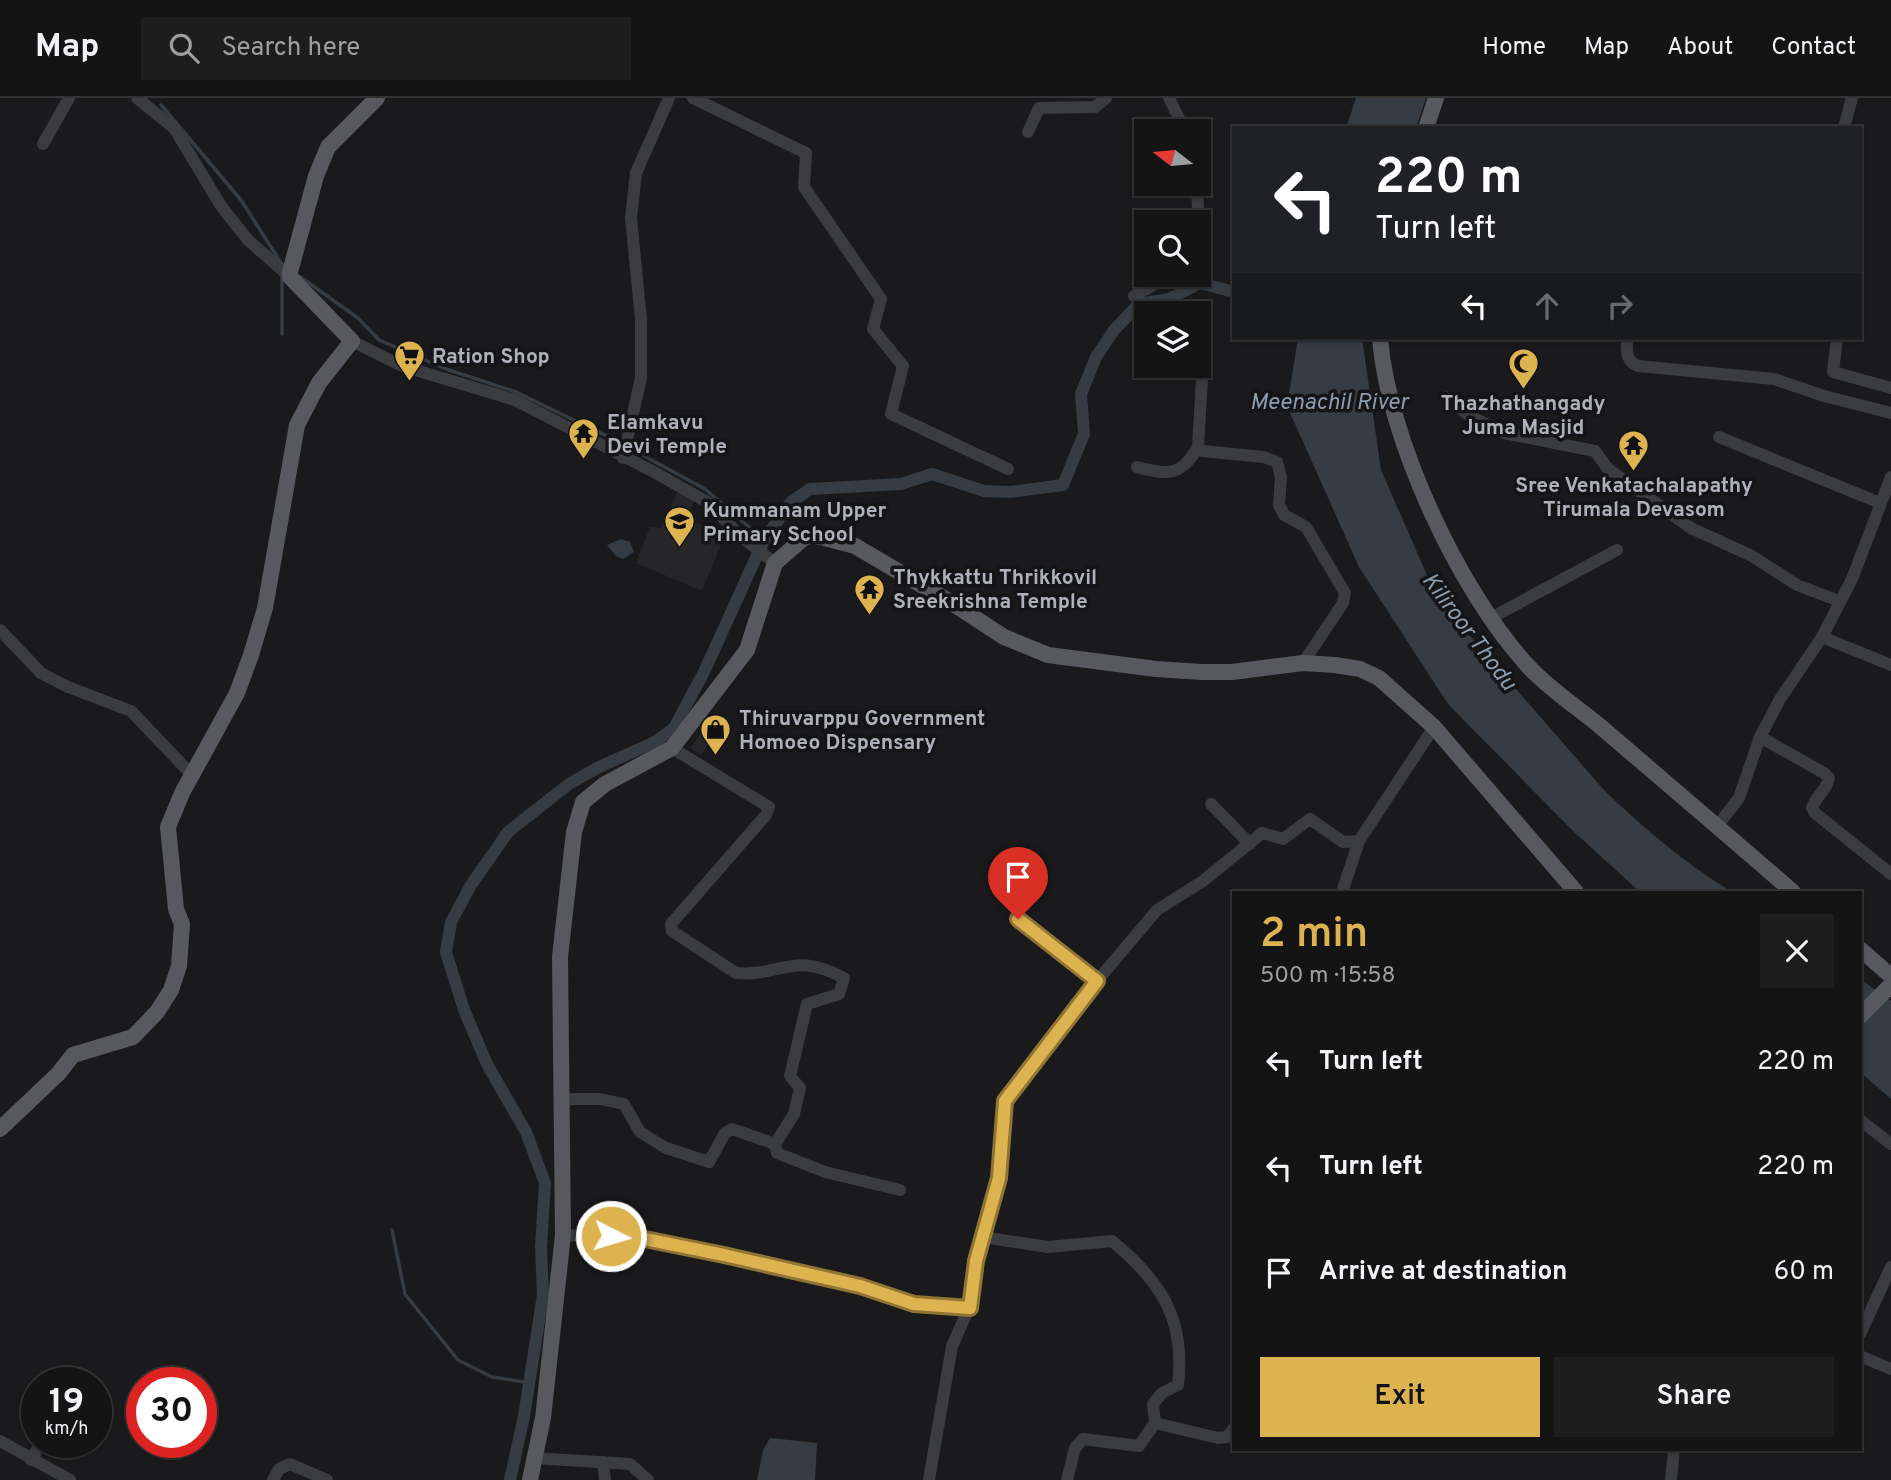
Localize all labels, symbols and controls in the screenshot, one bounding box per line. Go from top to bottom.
search box [141,17,631,80]
text: Map [35,27,99,69]
icon: search [165,29,203,67]
text: Search here [221,32,360,65]
text: Home [1482,33,1546,63]
text: Map [1584,33,1629,63]
text: About [1667,33,1733,63]
text: Contact [1771,33,1856,63]
north arrow [1134,119,1211,196]
map controls [1134,119,1211,378]
text: 220 m [1375,149,1522,211]
icon: left [1260,154,1351,245]
button: search [1134,210,1211,287]
text: Turn left [1375,210,1496,250]
icon: left [1455,287,1493,325]
icon: ahead [1528,287,1566,325]
icon: right [1601,287,1639,325]
button: layers [1134,301,1211,378]
supermarket icon: Ration Shop [392,339,426,383]
place label: Ration Shop [432,344,550,371]
mosque icon: Thazhathangady Juma Masjid [1506,346,1540,390]
water label: Meenachil River [1250,389,1411,418]
place label: Thazhathangady Juma Masjid [1441,391,1605,442]
place label: Elamkavu Devi Temple [607,410,727,461]
temple icon: Elamkavu Devi Temple [567,417,601,461]
temple icon: Sree Venkatachalapathy Tirumala Devasom [1617,428,1651,472]
place label: Sree Venkatachalapathy Tirumala Devasom [1515,473,1753,524]
place label: Kummanam Upper Primary School [703,498,886,549]
school or university icon: Kummanam Upper Primary School [663,505,697,549]
place label: Thykkattu Thrikkovil Sreekrishna Temple [893,565,1097,616]
water label: Kiliroor Thodu [1414,568,1522,698]
temple icon: Thykkattu Thrikkovil Sreekrishna Temple [853,572,887,616]
place label: Thiruvarppu Government Homoeo Dispensary [739,706,985,757]
shop icon: Thiruvarppu Government Homoeo Dispensary [699,713,733,757]
pin [988,847,1048,919]
icon: arrive [999,858,1037,896]
text: 2 min [1260,909,1368,962]
button: close [1760,914,1834,988]
text: 500 m · 15:58 [1260,962,1396,991]
icon: left [1260,1044,1298,1082]
text: Turn left [1319,1046,1423,1079]
text: 220 m [1757,1046,1834,1079]
icon: left [1260,1149,1298,1187]
text: Turn left [1319,1151,1423,1184]
text: 220 m [1757,1151,1834,1184]
position arrow [574,1199,648,1273]
icon: arrive [1260,1254,1298,1292]
text: Arrive at destination [1319,1256,1567,1289]
text: 60 m [1774,1256,1834,1289]
button: Exit [1260,1357,1540,1437]
button: Share [1554,1357,1834,1437]
speed limit sign: 30 [126,1367,217,1458]
text: 19 [49,1381,84,1425]
text: km/h [45,1418,88,1441]

